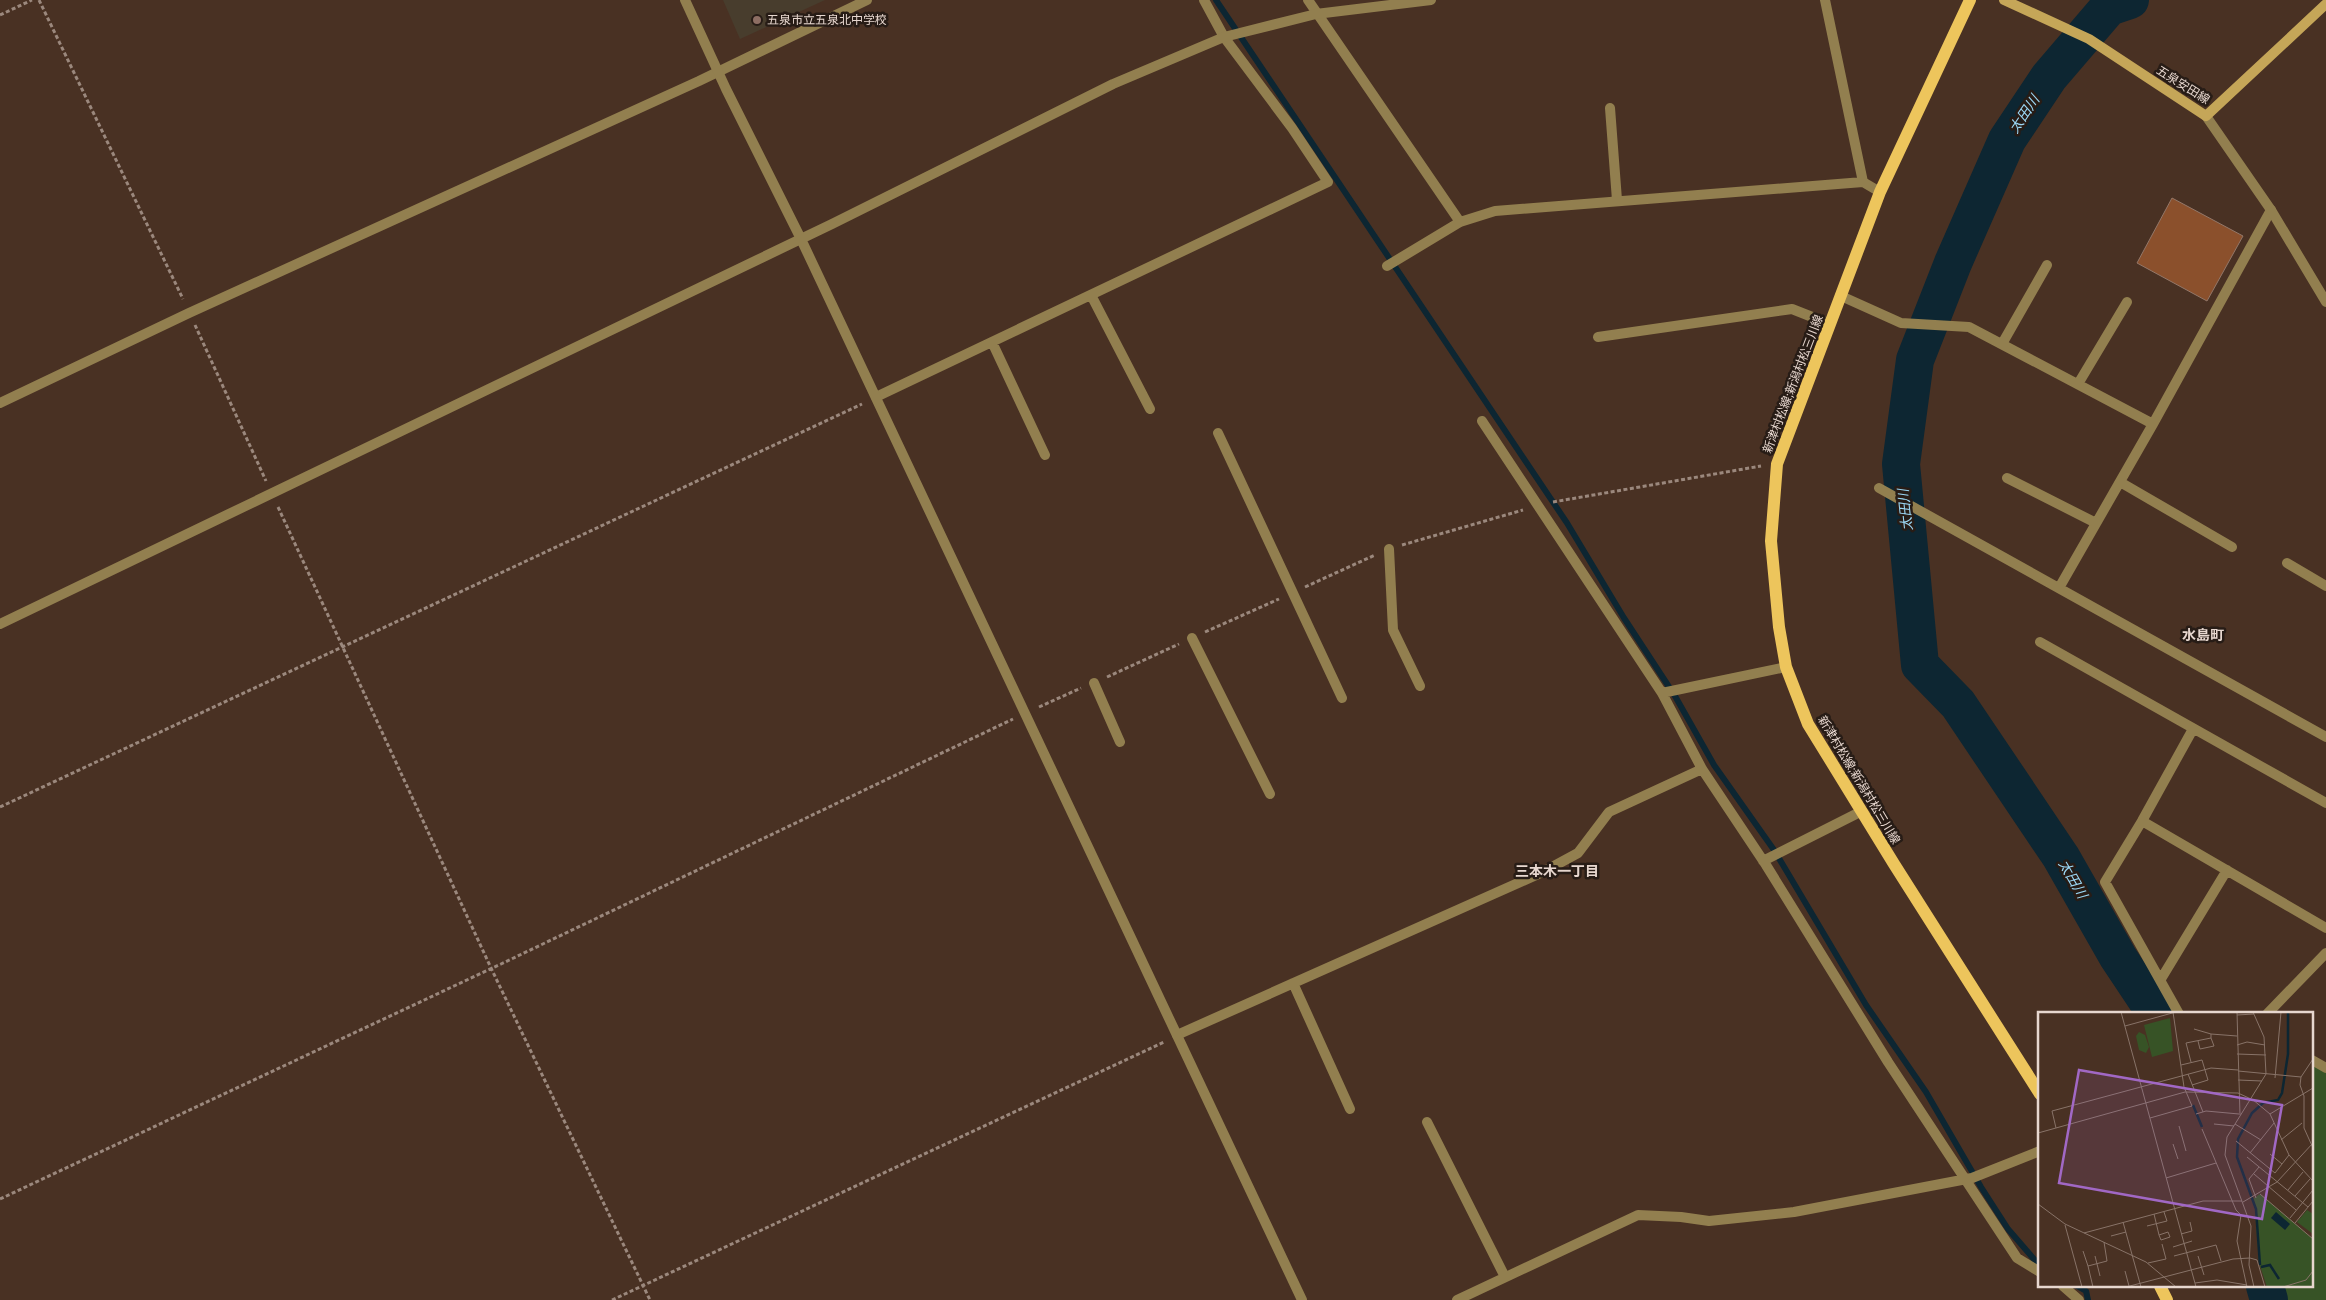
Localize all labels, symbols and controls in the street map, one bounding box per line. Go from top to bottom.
place label: 五泉市立五泉北中学校 [767,13,887,26]
marker: 五泉市立五泉北中学校 [751,14,763,26]
street label: 五泉安田線 [2154,63,2212,106]
water label: 太田川 [2006,90,2043,136]
street label: 新津村松線;新潟村松三川線 [1760,313,1825,455]
water label: 太田川 [1895,486,1915,532]
district label: 水島町 [2182,627,2224,643]
street label: 新津村松線;新潟村松三川線 [1816,713,1903,846]
water label: 太田川 [2056,857,2091,903]
district label: 三本木一丁目 [1515,863,1599,879]
inset map [2038,1012,2314,1288]

